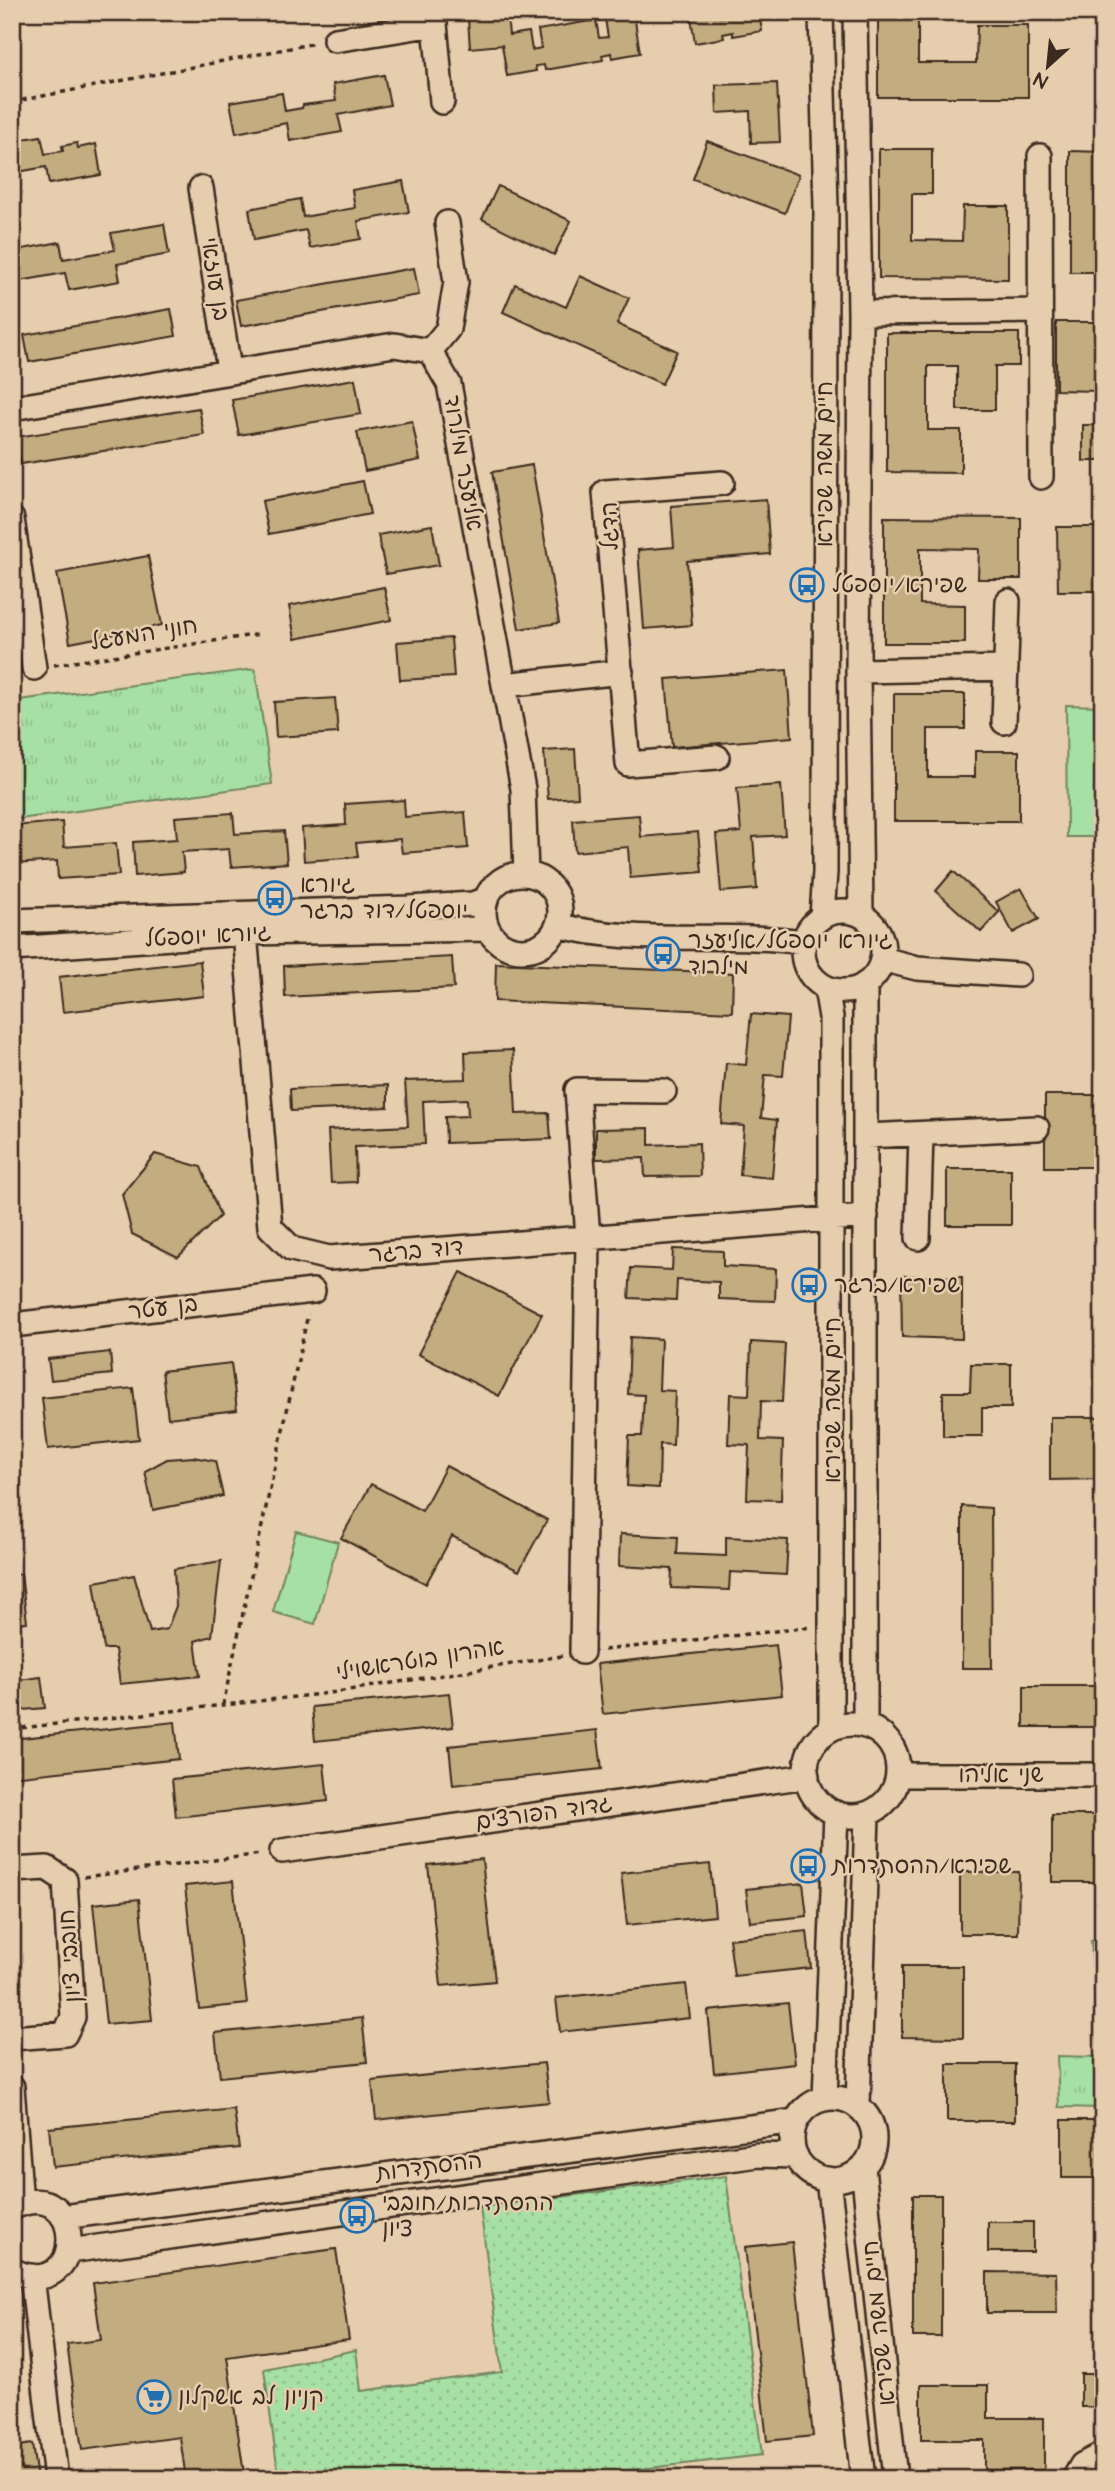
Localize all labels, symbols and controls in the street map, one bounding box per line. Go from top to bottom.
north arrow [1014,32,1084,102]
text: N [1029,65,1052,95]
street label: בן עוזאי [193,235,237,323]
street label: חיים משה שפירא [809,381,841,547]
street label: אליעזר מילרוד [435,393,491,533]
street label: הדגל [594,501,626,551]
bus stop icon: שפירא/יוספטל [788,566,826,604]
place label: שפירא/יוספטל [832,569,967,601]
street label: חוני המעגל [88,610,200,658]
place label: גיורא יוספטל/דוד ברגר [300,869,468,927]
bus stop icon: גיורא יוספטל/דוד ברגר [256,879,294,917]
street label: גיורא יוספטל [144,917,272,955]
place label: גיורא יוספטל/אליעזר מילרוד [688,925,893,983]
bus stop icon: גיורא יוספטל/אליעזר מילרוד [644,935,682,973]
street label: דוד ברגר [367,1231,465,1271]
bus stop icon: שפירא/ברגר [790,1266,828,1304]
place label: שפירא/ברגר [834,1269,960,1301]
street label: בן עטר [127,1288,199,1328]
street label: חיים משה שפירא [817,1317,849,1483]
street label: אהרון בוטראשוילי [334,1631,506,1689]
street label: שני אליהו [958,1759,1044,1791]
street label: גדוד הפורצים [473,1788,615,1838]
bus stop icon: שפירא/ההסתדרות [789,1847,827,1885]
place label: שפירא/ההסתדרות [830,1850,1012,1882]
street label: חובבי ציון [51,1908,89,2004]
street label: ההסתדרות [372,2145,484,2190]
place label: ההסתדרות/חובבי ציון [382,2187,554,2245]
bus stop icon: ההסתדרות/חובבי ציון [338,2197,376,2235]
street label: חיים משה שפירא [854,2239,904,2407]
supermarket icon: קניון לב אשקלון [135,2378,173,2416]
place label: קניון לב אשקלון [178,2381,324,2413]

